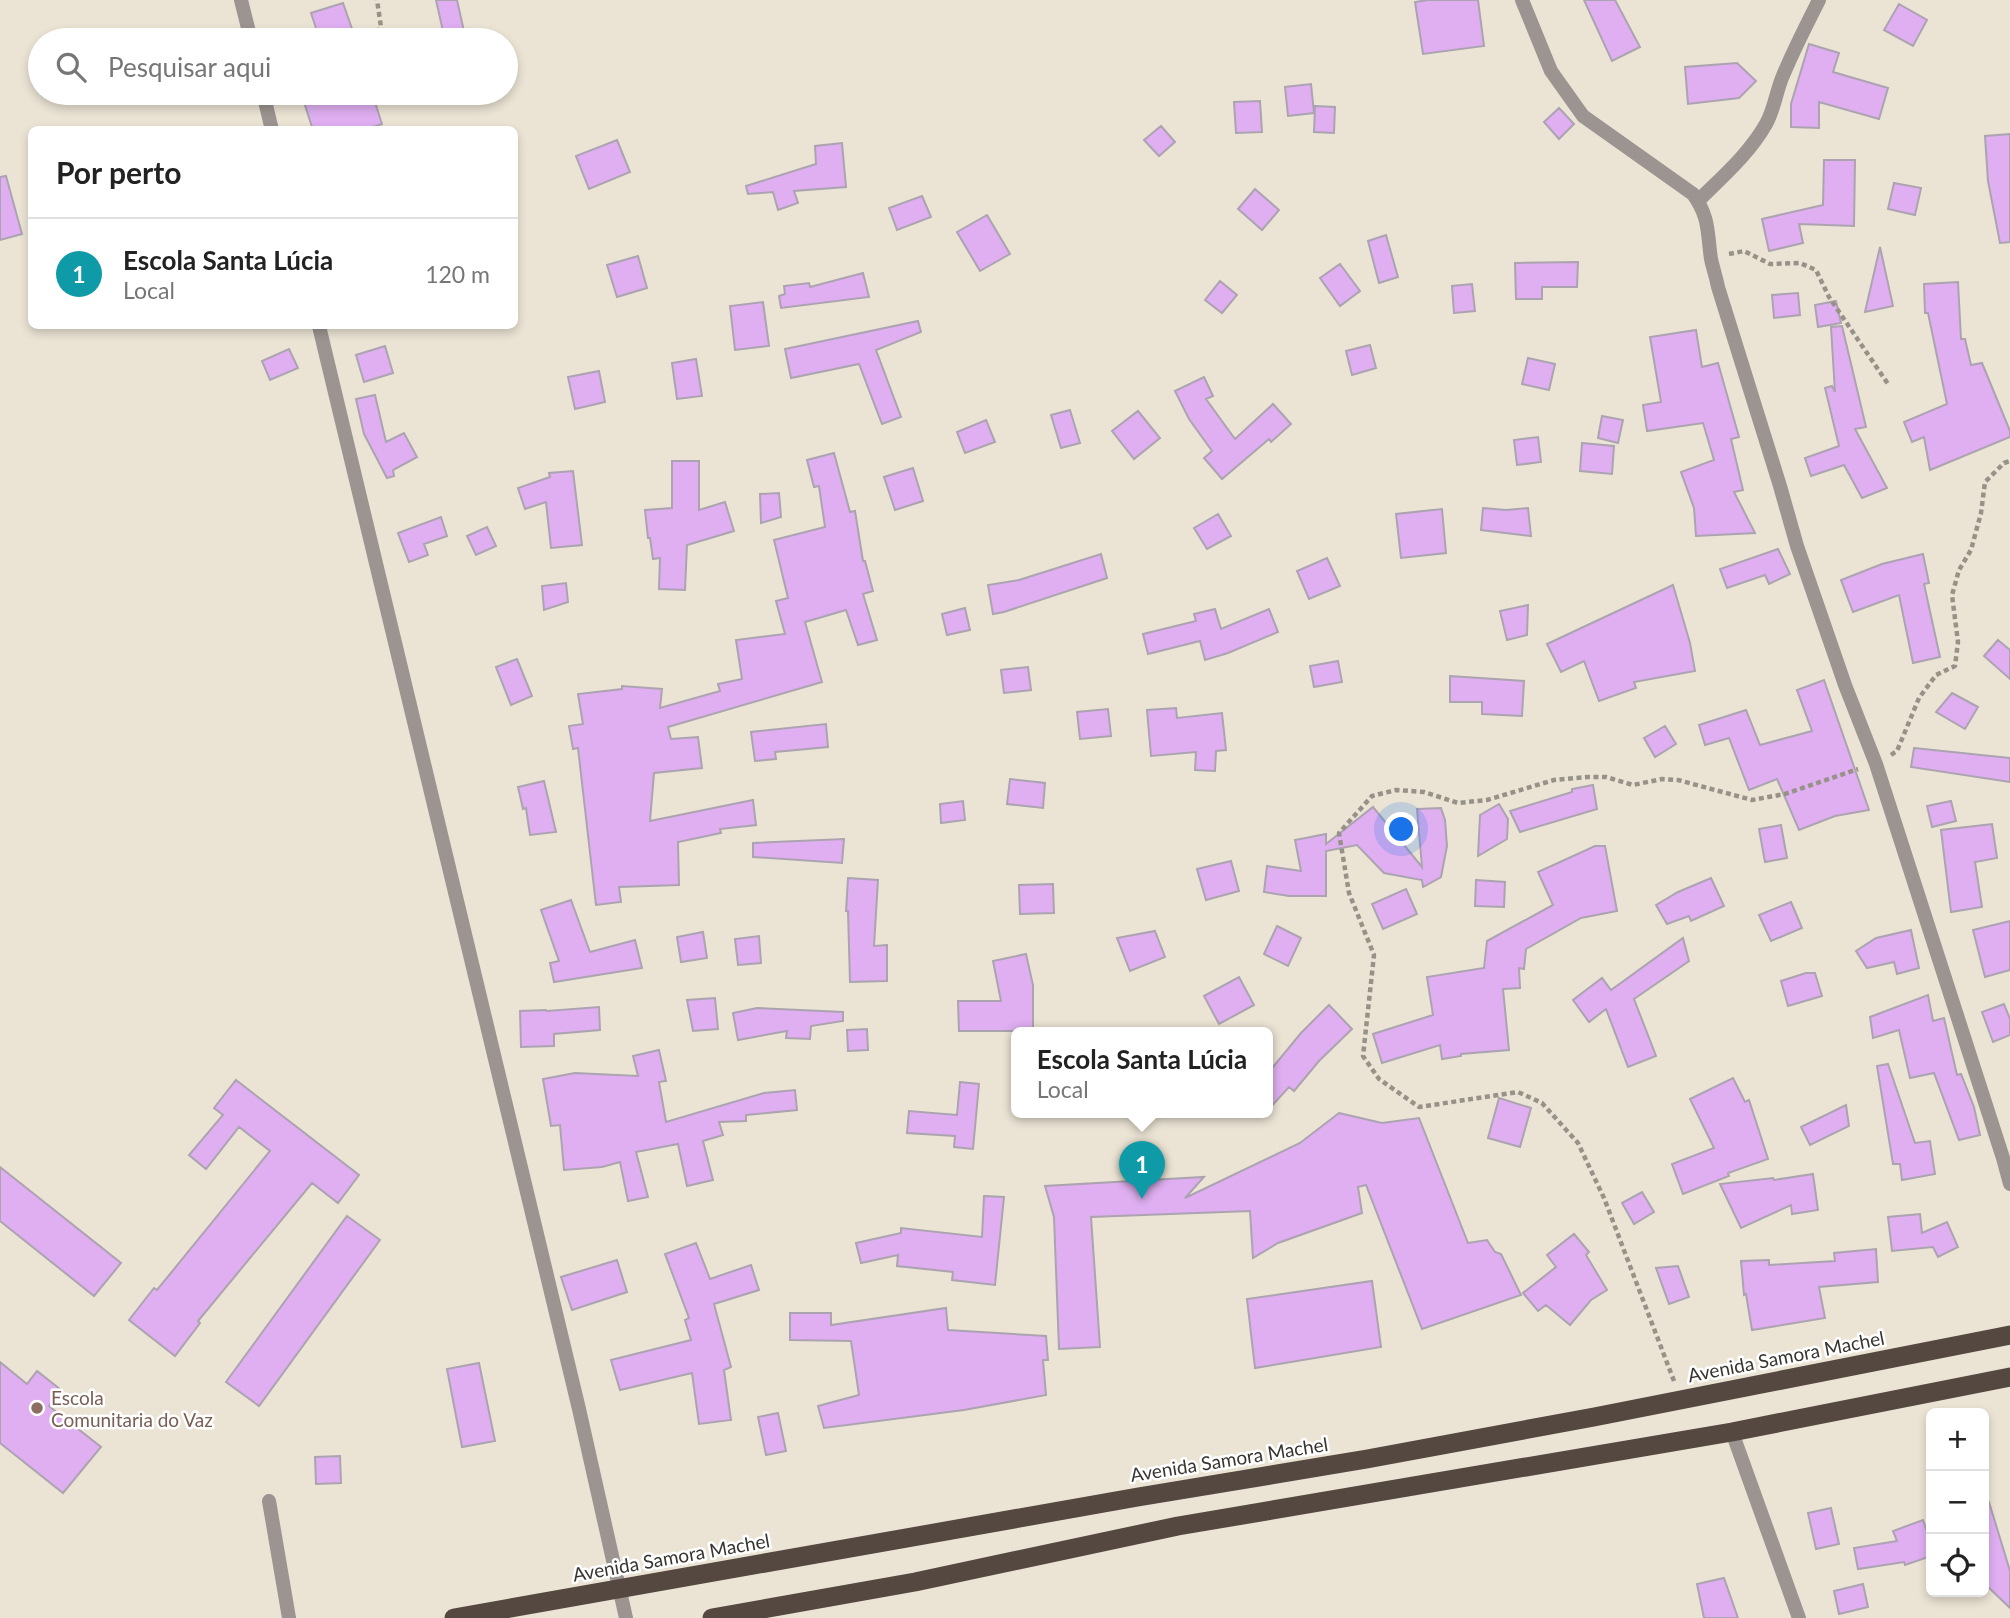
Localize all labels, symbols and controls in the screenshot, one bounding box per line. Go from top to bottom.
search box [28,28,518,105]
icon: search [52,48,90,86]
text: Pesquisar aqui [108,51,271,83]
text: Por perto [56,154,181,190]
text: Escola Santa Lúcia [123,244,333,276]
text: 1 [72,260,86,288]
text: 120 m [425,260,490,288]
text: Local [123,276,175,304]
your location [1384,812,1418,846]
popup [1011,1027,1273,1118]
text: Escola Santa Lúcia [1037,1043,1247,1075]
text: Local [1037,1075,1089,1103]
pin: 1 [1119,1141,1165,1199]
street label: Avenida Samora Machel [1686,1326,1886,1386]
place label: Escola Comunitaria do Vaz [51,1386,213,1431]
marker: Escola Comunitaria do Vaz [29,1400,45,1416]
map controls [1926,1408,1989,1597]
button: + [1926,1408,1989,1471]
street label: Avenida Samora Machel [1128,1432,1330,1486]
button: − [1926,1471,1989,1534]
street label: Avenida Samora Machel [571,1528,771,1586]
button: locate [1926,1534,1989,1597]

